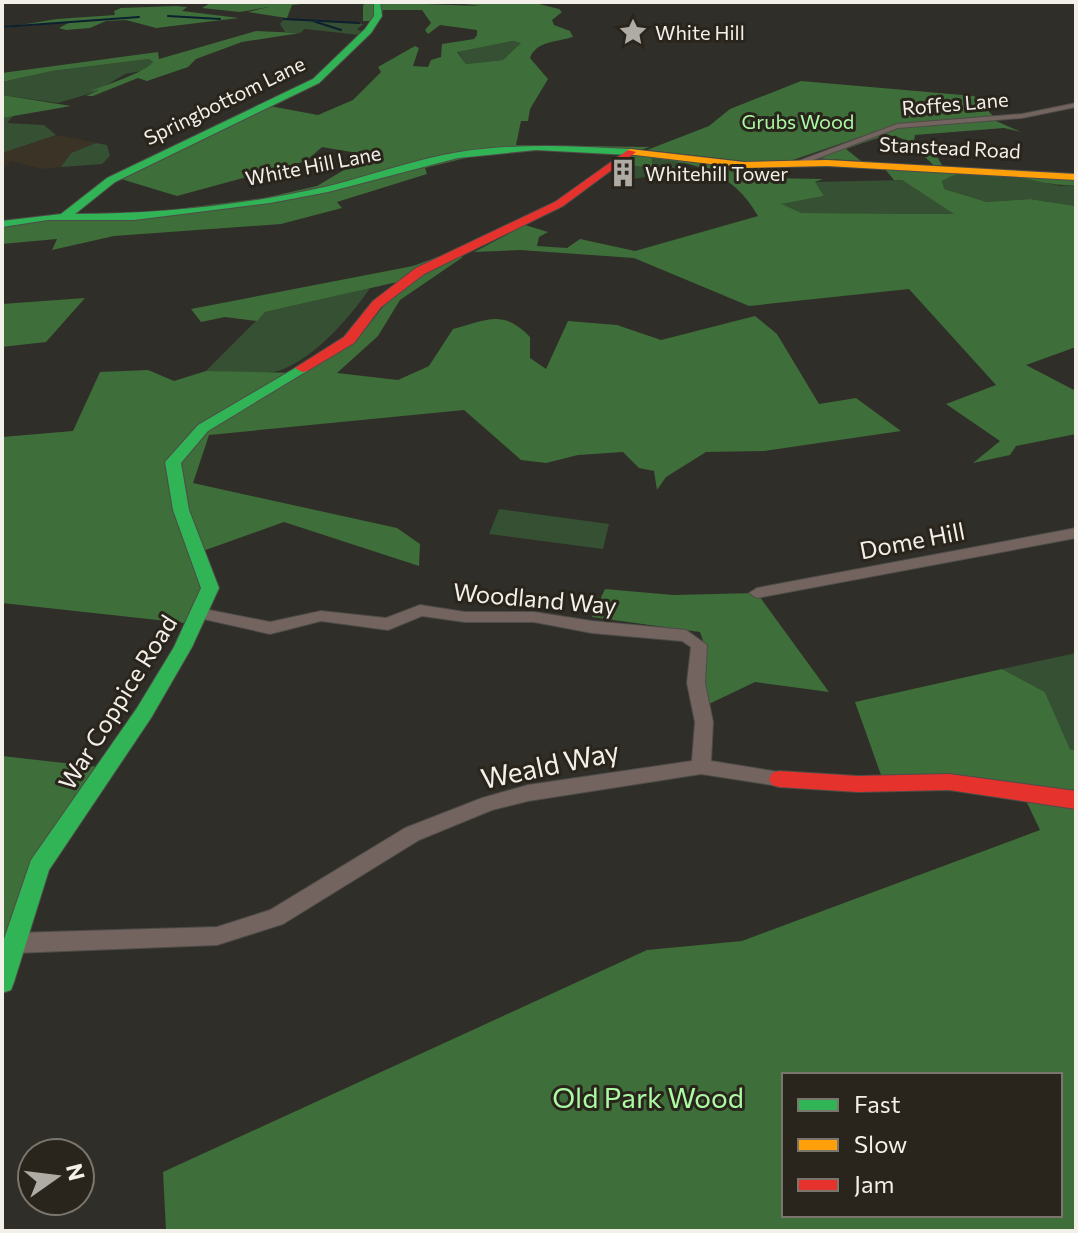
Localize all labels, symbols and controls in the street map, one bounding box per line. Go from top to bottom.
place icon: White Hill [618,17,648,47]
place label: White Hill [655,20,745,44]
street label: Springbottom Lane [140,51,308,149]
street label: Roffes Lane [901,86,1009,120]
park label: Grubs Wood [742,109,854,133]
street label: Stanstead Road [879,131,1021,163]
street label: White Hill Lane [243,140,383,190]
building icon: Whitehill Tower [608,158,638,188]
place label: Whitehill Tower [645,161,788,185]
street label: Dome Hill [857,516,967,564]
street label: Woodland Way [452,576,618,620]
street label: War Coppice Road [52,609,182,795]
street label: Weald Way [478,733,622,795]
legend [782,1073,1062,1217]
park label: Old Park Wood [552,1080,744,1114]
text: Fast [854,1089,901,1118]
text: Slow [854,1129,907,1158]
north arrow [16,1137,96,1217]
text: N [61,1161,91,1183]
text: Jam [854,1169,894,1198]

